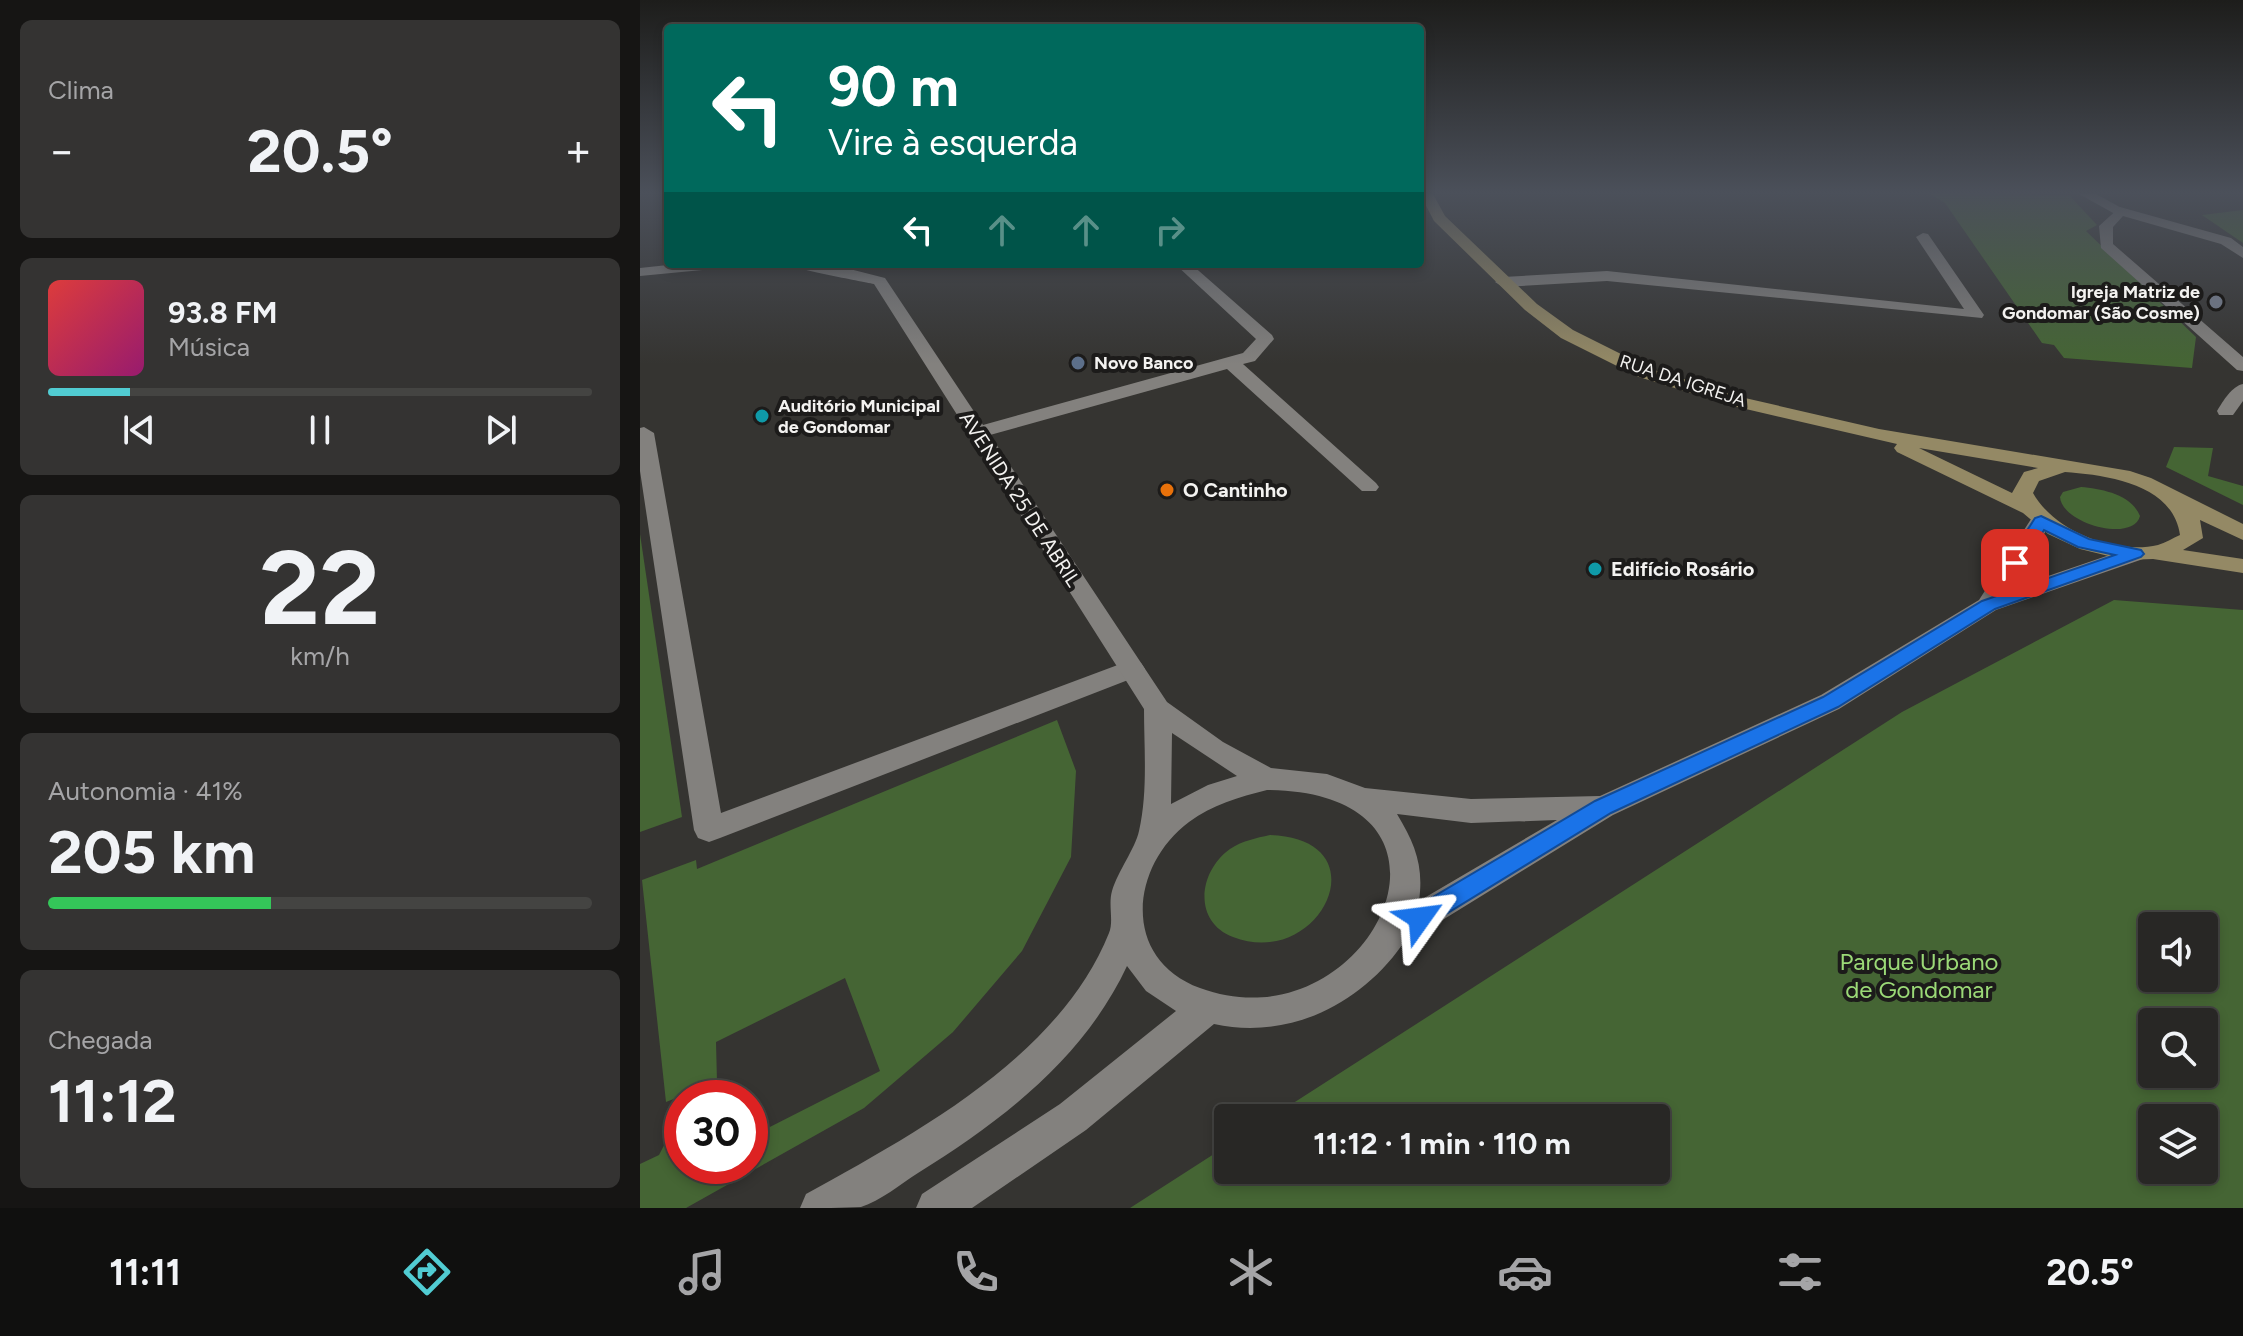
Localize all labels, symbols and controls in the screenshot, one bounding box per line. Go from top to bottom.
text: 90 m [828,53,959,120]
icon: left [696,56,800,160]
text: Clima [48,74,114,106]
text: 20.5° [247,115,393,187]
text: Vire à esquerda [828,121,1078,164]
text: − [48,124,75,177]
text: + [565,124,592,177]
icon: left [896,208,940,252]
icon: ahead [980,208,1024,252]
icon: ahead [1064,208,1108,252]
icon: right [1148,208,1192,252]
place label: Igreja Matriz de Gondomar (São Cosme) [2002,281,2200,324]
marker: Igreja Matriz de Gondomar (São Cosme) [2207,293,2225,311]
text: 93.8 FM [168,294,277,331]
text: Música [168,331,250,363]
street label: RUA DA IGREJA [1617,350,1749,412]
place label: Novo Banco [1094,352,1194,374]
marker: Novo Banco [1069,354,1087,372]
place label: Auditório Municipal de Gondomar [778,395,940,438]
marker: Auditório Municipal de Gondomar [753,407,771,425]
street label: AVENIDA 25 DE ABRIL [954,407,1086,591]
icon: previous [117,408,161,452]
icon: pause [298,408,342,452]
icon: next [479,408,523,452]
place label: O Cantinho [1183,478,1288,502]
marker: O Cantinho [1158,481,1176,499]
text: 22 [260,525,380,650]
pin [1981,529,2049,597]
icon: arrive [1993,541,2037,585]
place label: Edifício Rosário [1611,557,1755,581]
marker: Edifício Rosário [1586,560,1604,578]
text: km/h [290,640,350,672]
text: Autonomia · 41% [48,775,243,807]
text: 205 km [48,816,255,888]
position arrow [1378,876,1462,960]
map controls [2138,912,2218,1184]
button: sound [2138,912,2218,992]
park label: Parque Urbano de Gondomar [1840,947,1999,1004]
button: search [2138,1008,2218,1088]
text: Chegada [48,1024,152,1056]
text: 11:12 [48,1065,177,1137]
speed limit sign: 30 [664,1080,768,1184]
button: layers [2138,1104,2218,1184]
text: 11:12 · 1 min · 110 m [1313,1125,1571,1162]
icon: directions [399,1244,455,1300]
icon: music [674,1244,730,1300]
icon: phone [948,1244,1004,1300]
icon: climate [1223,1244,1279,1300]
icon: car [1497,1244,1553,1300]
icon: filters [1772,1244,1828,1300]
text: 11:11 [109,1251,181,1294]
text: 20.5° [2046,1251,2134,1294]

